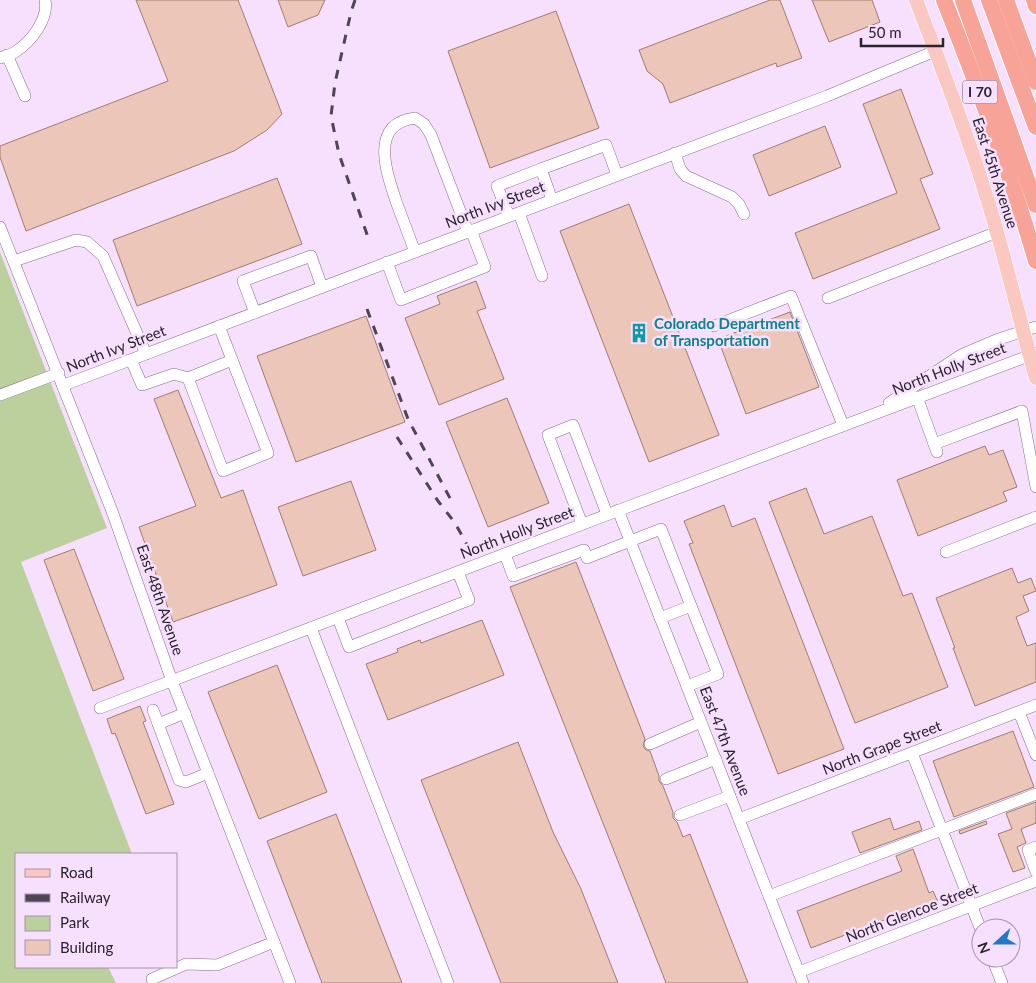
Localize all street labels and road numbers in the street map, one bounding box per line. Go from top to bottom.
road number: I 70 [962,80,998,104]
street label: East 45th Avenue [969,115,1022,231]
street label: North Ivy Street [442,177,548,231]
street label: North Ivy Street [63,321,169,375]
street label: North Holly Street [889,338,1009,398]
street label: North Holly Street [457,502,577,562]
street label: East 48th Avenue [134,542,188,657]
street label: East 47th Avenue [697,683,755,798]
street label: North Grape Street [820,716,944,778]
street label: North Glencoe Street [843,878,981,946]

